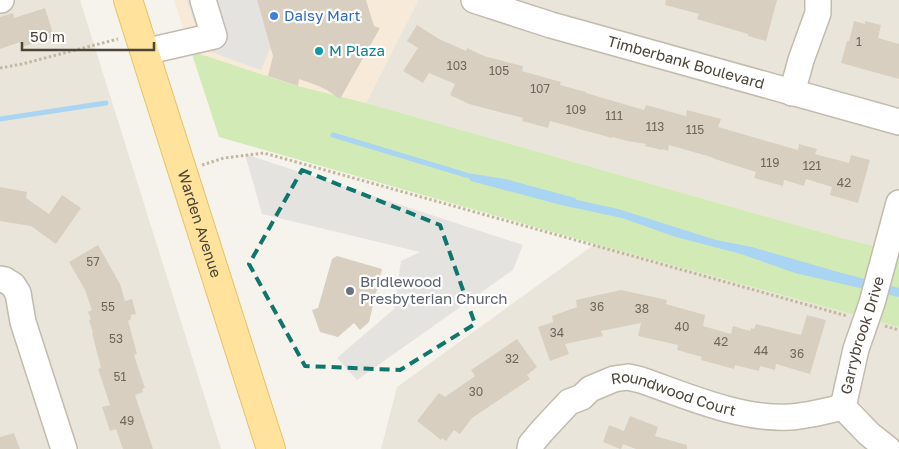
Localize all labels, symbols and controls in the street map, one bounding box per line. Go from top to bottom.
place label: Daisy Mart [284,6,361,24]
marker: Daisy Mart [268,10,280,22]
scale bar [22,20,155,52]
text: 50 m [30,27,65,45]
street label: Timberbank Boulevard [606,31,767,92]
house number: 1 [856,34,862,49]
place label: M Plaza [329,41,385,59]
marker: M Plaza [313,45,325,57]
house number: 103 [447,58,467,73]
house number: 105 [489,63,509,78]
house number: 107 [530,81,550,96]
house number: 109 [566,102,586,117]
house number: 111 [605,108,623,123]
house number: 113 [646,119,664,134]
house number: 115 [686,122,704,137]
house number: 119 [761,155,779,170]
house number: 121 [803,158,821,173]
street label: Warden Avenue [175,168,226,280]
house number: 42 [837,175,851,190]
house number: 57 [86,254,100,269]
place label: Bridlewood Presbyterian Church [360,272,508,307]
street label: Garrybrook Drive [836,274,887,396]
marker: Bridlewood Presbyterian Church [344,285,356,297]
house number: 55 [101,299,115,314]
house number: 36 [590,299,604,314]
house number: 38 [635,301,649,316]
house number: 40 [675,319,689,334]
house number: 34 [550,325,564,340]
house number: 53 [109,331,123,346]
house number: 42 [714,334,728,349]
house number: 44 [754,343,768,358]
house number: 36 [790,346,804,361]
house number: 32 [505,351,519,366]
street label: Roundwood Court [610,367,738,419]
house number: 51 [114,369,127,384]
house number: 30 [469,384,483,399]
house number: 49 [120,413,134,428]

